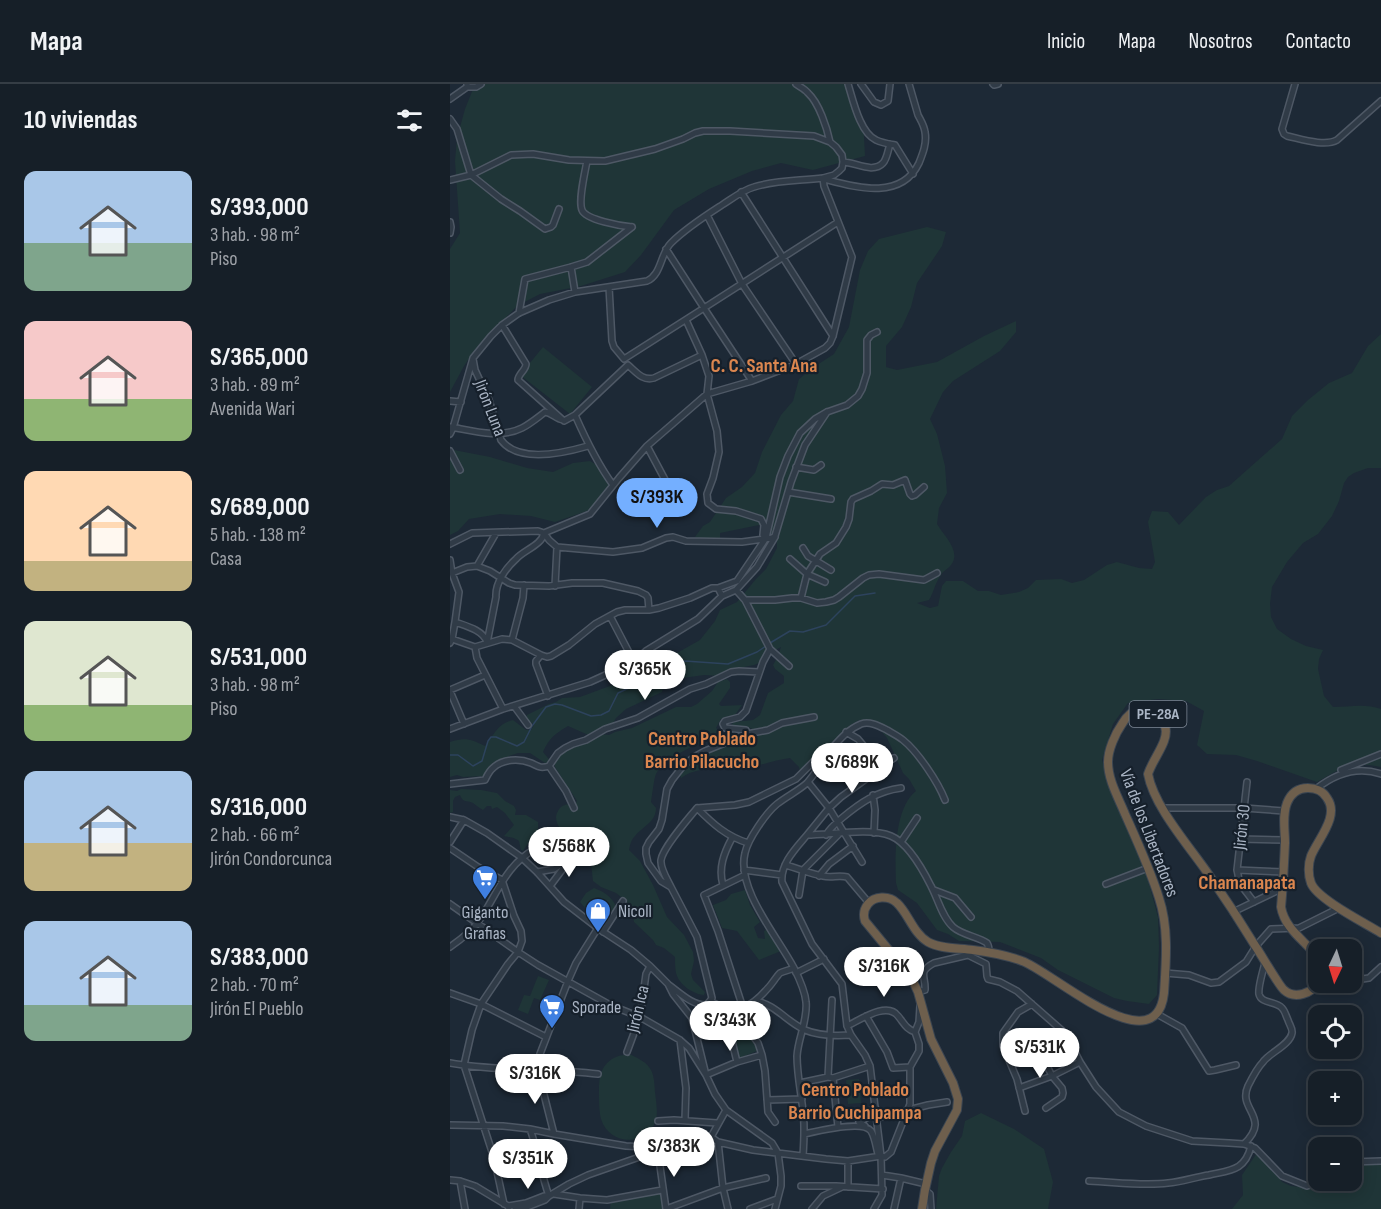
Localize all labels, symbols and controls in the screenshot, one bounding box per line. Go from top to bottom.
text: Mapa [30,25,83,58]
text: Inicio [1047,29,1085,54]
text: Mapa [1118,29,1156,54]
text: Nosotros [1189,29,1253,54]
text: Contacto [1286,29,1351,54]
icon: filters [393,104,426,137]
text: 10 viviendas [24,105,138,136]
text: S/393,000 [210,192,309,223]
icon: home [72,195,144,267]
text: 3 hab. · 98 m² [210,223,300,247]
text: Piso [210,247,238,271]
text: S/365,000 [210,342,308,373]
icon: home [72,345,144,417]
district label: C. C. Santa Ana [711,354,817,378]
text: 3 hab. · 89 m² [210,373,300,397]
street label: Jirón Luna [469,376,510,439]
text: Avenida Wari [210,397,295,421]
pin: S/393K [608,478,706,529]
text: S/393K [631,485,683,509]
text: S/689,000 [210,492,310,523]
icon: home [72,495,144,567]
text: 5 hab. · 138 m² [210,523,306,547]
text: Casa [210,547,242,571]
text: S/531,000 [210,642,307,673]
icon: home [72,645,144,717]
pin: S/365K [596,650,694,701]
text: S/365K [619,657,671,681]
text: 3 hab. · 98 m² [210,673,300,697]
text: Piso [210,697,238,721]
road number: PE-28A [1130,701,1186,727]
district label: Centro Poblado Barrio Pilacucho [645,727,759,774]
pin: S/689K [803,743,901,794]
text: S/689K [825,750,879,774]
street label: Vía de los Libertadores [1115,766,1183,900]
text: S/316,000 [210,792,307,823]
icon: home [72,795,144,867]
street label: Jirón 30 [1229,803,1255,852]
text: 2 hab. · 66 m² [210,823,300,847]
pin: S/568K [520,827,618,878]
text: S/568K [542,834,596,858]
text: Jirón Condorcunca [210,847,332,871]
supermarket icon: Giganto Grafias [470,863,500,901]
district label: Chamanapata [1198,871,1296,895]
shop icon: Nicoll [583,896,613,934]
place label: Nicoll [618,901,652,922]
place label: Giganto Grafias [462,902,508,944]
north arrow [1308,939,1362,993]
map controls [1308,939,1362,1191]
text: S/383,000 [210,942,309,973]
icon: home [72,945,144,1017]
pin: S/316K [835,947,933,998]
text: S/316K [858,954,910,978]
text: 2 hab. · 70 m² [210,973,299,997]
street label: Jirón Ica [622,983,654,1035]
supermarket icon: Sporade [537,992,567,1030]
text: Jirón El Pueblo [210,997,304,1021]
place label: Sporade [572,997,621,1018]
pin: S/343K [681,1001,779,1052]
button: locate [1308,1005,1362,1059]
text: S/343K [704,1008,756,1032]
pin: S/531K [991,1028,1089,1079]
text: S/531K [1014,1035,1066,1059]
pin: S/316K [486,1054,584,1105]
text: S/316K [509,1061,561,1085]
button: + [1308,1071,1362,1125]
district label: Centro Poblado Barrio Cuchipampa [788,1078,922,1125]
pin: S/383K [625,1127,723,1178]
text: S/383K [648,1134,700,1158]
button: − [1308,1137,1362,1191]
pin: S/351K [479,1139,577,1190]
text: S/351K [502,1146,554,1170]

